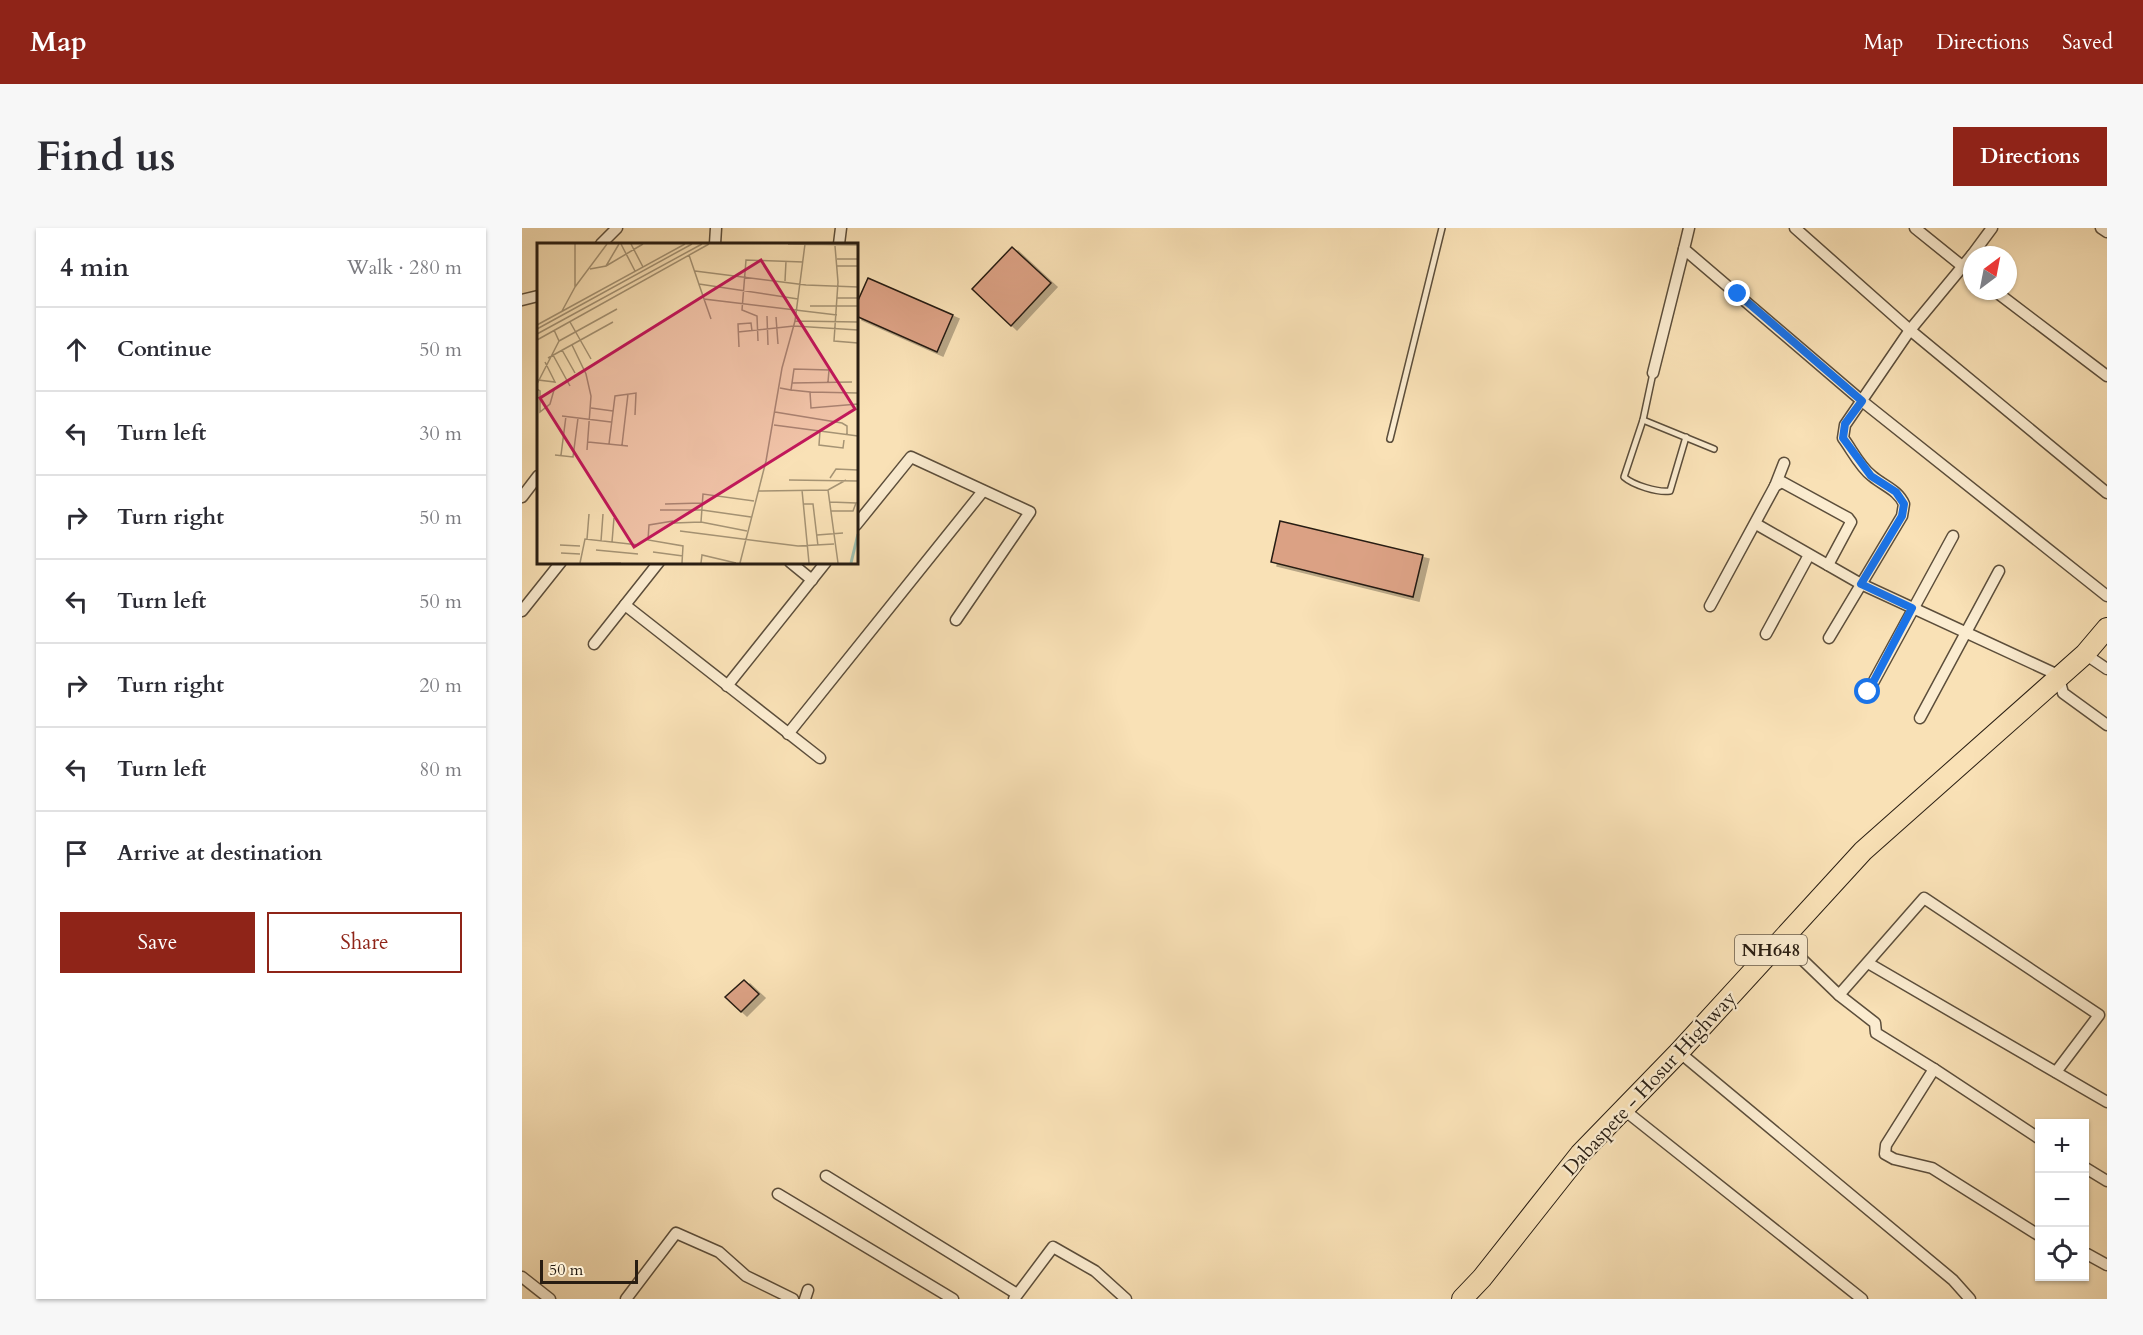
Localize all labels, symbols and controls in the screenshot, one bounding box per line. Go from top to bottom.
text: Map [30,23,87,61]
text: Map [1863,28,1903,57]
text: Directions [1936,28,2029,57]
text: Saved [2062,28,2113,57]
button: Directions [1953,127,2107,186]
text: Find us [36,128,176,185]
inset map [537,243,858,564]
north arrow [1963,246,2017,300]
text: 4 min [60,250,129,285]
text: Walk · 280 m [347,254,462,281]
route end [1724,280,1750,306]
icon: ahead [60,333,93,366]
text: Continue [117,334,212,364]
text: 50 m [419,336,462,363]
icon: left [60,417,93,450]
text: Turn left [117,418,206,448]
text: 30 m [419,420,462,447]
icon: right [60,501,93,534]
text: Turn right [117,502,224,532]
text: 50 m [419,504,462,531]
icon: left [60,585,93,618]
text: Turn left [117,586,206,616]
text: 50 m [419,588,462,615]
icon: right [60,669,93,702]
text: Turn right [117,670,224,700]
text: 20 m [419,672,462,699]
route start [1854,678,1880,704]
icon: left [60,753,93,786]
text: Turn left [117,754,206,784]
text: 80 m [419,756,462,783]
icon: arrive [60,837,93,870]
text: Arrive at destination [117,838,322,868]
button: Save [60,912,255,973]
button: Share [267,912,462,973]
road number: NH648 [1735,935,1807,965]
street label: Dabaspete - Hosur Highway [1556,985,1743,1182]
map controls [2035,1119,2089,1281]
button: + [2035,1119,2089,1173]
button: − [2035,1173,2089,1227]
button: locate [2035,1227,2089,1281]
scale bar [540,1257,638,1284]
text: 50 m [549,1259,583,1281]

